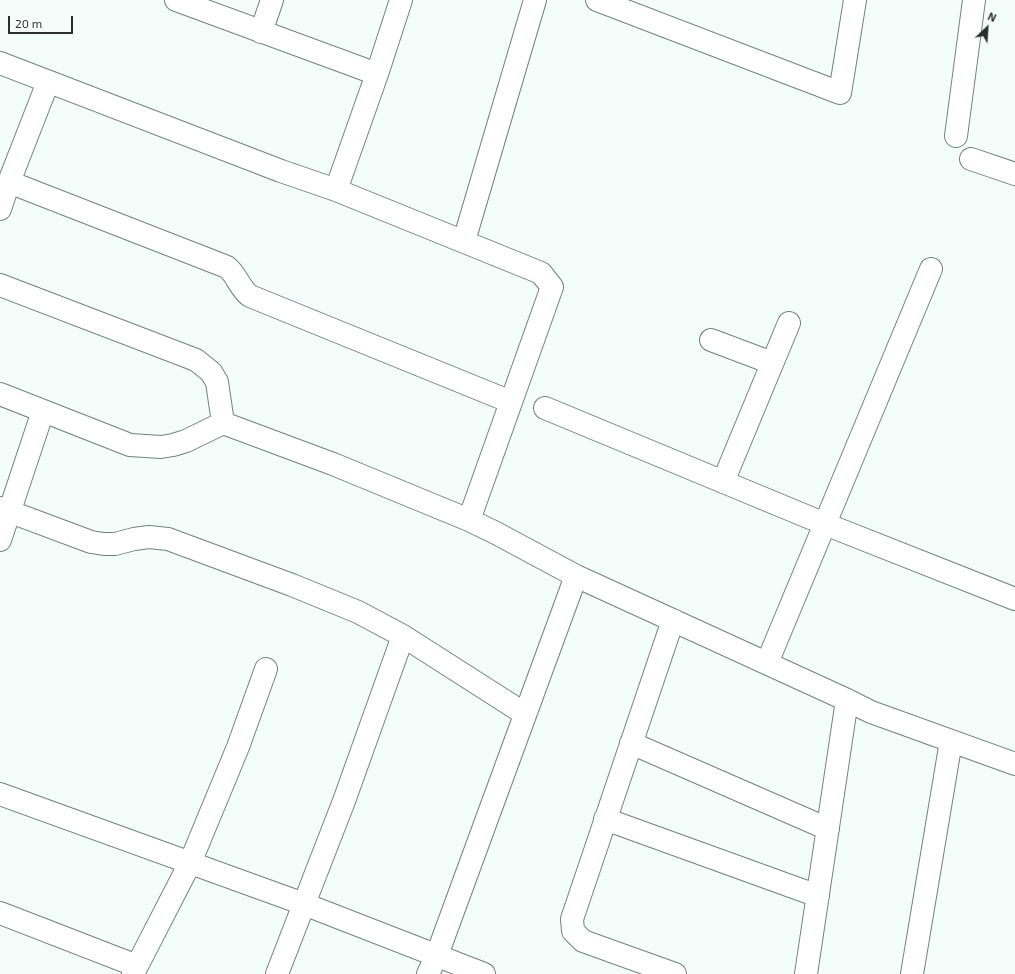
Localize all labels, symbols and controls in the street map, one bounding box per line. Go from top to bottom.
scale bar [10,8,75,34]
north arrow [967,8,1007,48]
text: N [986,9,999,24]
text: 20 m [15,16,42,30]

